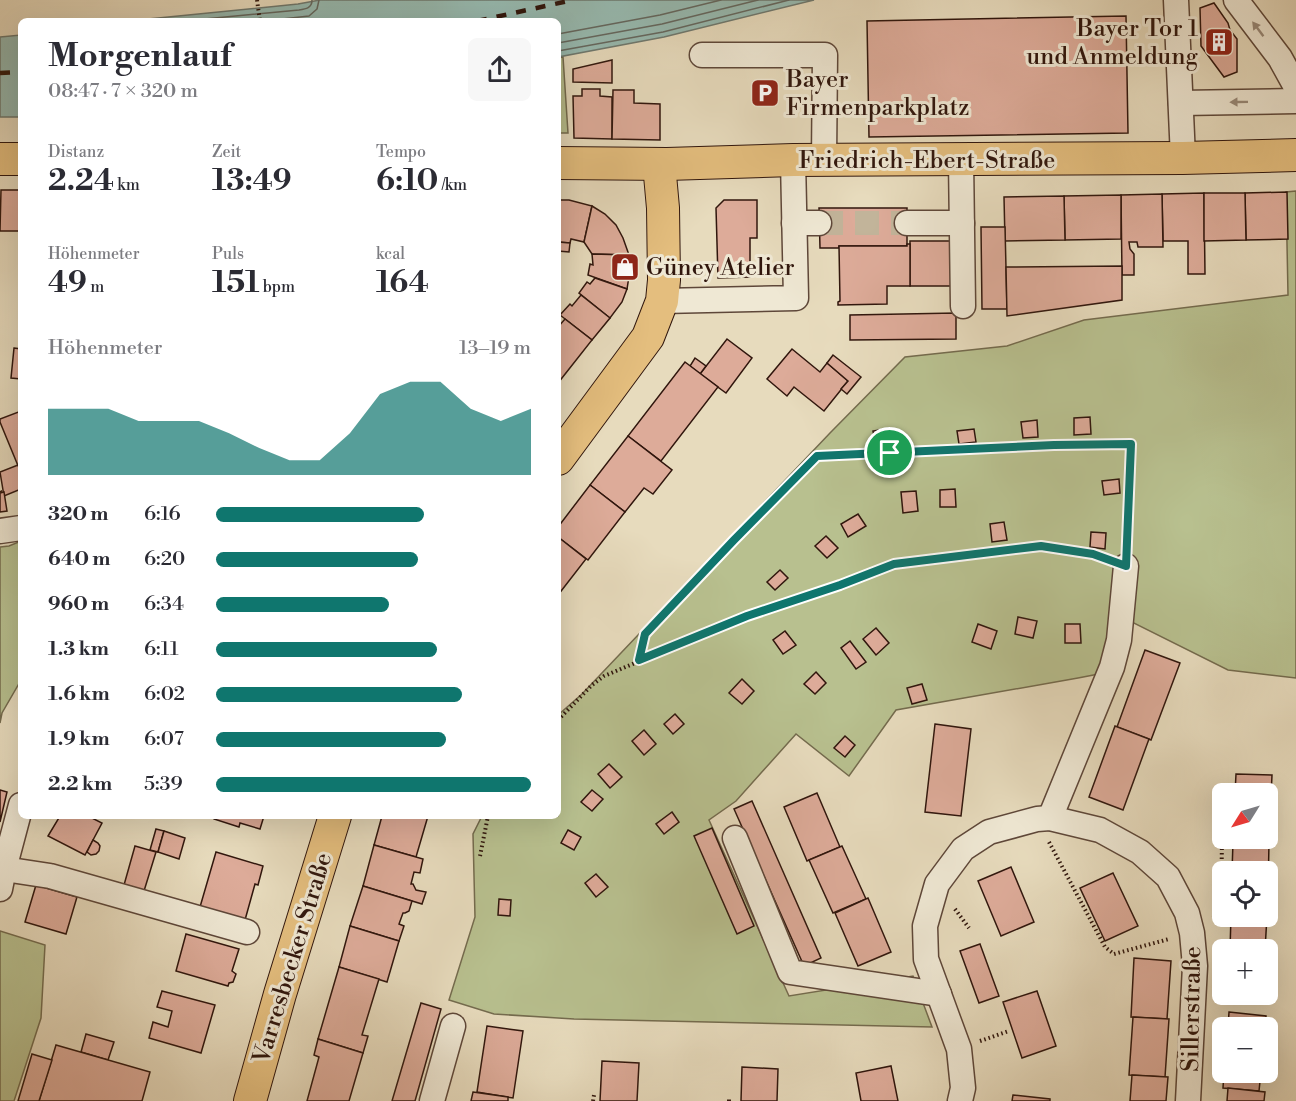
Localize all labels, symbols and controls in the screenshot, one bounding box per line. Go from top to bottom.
place label: Bayer Tor 1 und Anmeldung [1026,14,1199,72]
one-way arrow [1252,21,1264,37]
building icon: Bayer Tor 1 und Anmeldung [1203,26,1235,58]
text: Morgenlauf [48,36,231,77]
button: share [468,38,531,101]
place label: Bayer Firmenparkplatz [785,65,969,123]
parking icon: Bayer Firmenparkplatz [749,77,781,109]
text: 08:47 · 7 × 320 m [48,79,198,104]
one-way arrow [1229,97,1248,107]
text: Distanz [48,142,104,162]
text: Zeit [212,142,241,162]
text: Tempo [376,142,426,162]
street label: Friedrich-Ebert-Straße [799,146,1055,176]
text: 2.24 [48,162,114,200]
text: 13:49 [212,162,292,200]
text: 6:10 [376,162,438,200]
text: km [114,175,140,195]
text: /km [438,175,467,195]
text: Höhenmeter [48,244,140,264]
text: Puls [212,244,244,264]
text: kcal [376,244,405,264]
shop icon: Güney Atelier [609,251,641,283]
place label: Güney Atelier [646,253,795,283]
text: 49 [48,264,87,302]
text: 151 [212,264,259,302]
text: 164 [376,264,429,302]
text: m [87,277,104,297]
text: bpm [259,277,295,297]
text: Höhenmeter [48,336,162,361]
text: 13–19 m [459,336,531,361]
pin [864,427,915,478]
icon: arrive [873,436,906,469]
text: 320 m [48,502,108,527]
text: 6:16 [144,502,181,527]
text: 640 m [48,547,110,572]
text: 6:20 [144,547,185,572]
text: 960 m [48,592,109,617]
text: 6:34 [144,592,184,617]
text: 1.3 km [48,637,109,662]
text: 6:11 [144,637,179,662]
text: 1.6 km [48,682,110,707]
text: 6:02 [144,682,185,707]
text: 1.9 km [48,727,110,752]
text: 6:07 [144,727,184,752]
text: 2.2 km [48,772,112,797]
text: 5:39 [144,772,183,797]
north arrow [1212,783,1278,849]
map controls [1212,783,1278,1083]
street label: Varresbecker Straße [246,849,339,1068]
button: locate [1212,861,1278,927]
button: + [1212,939,1278,1005]
street label: Sillerstraße [1176,946,1208,1072]
button: − [1212,1017,1278,1083]

